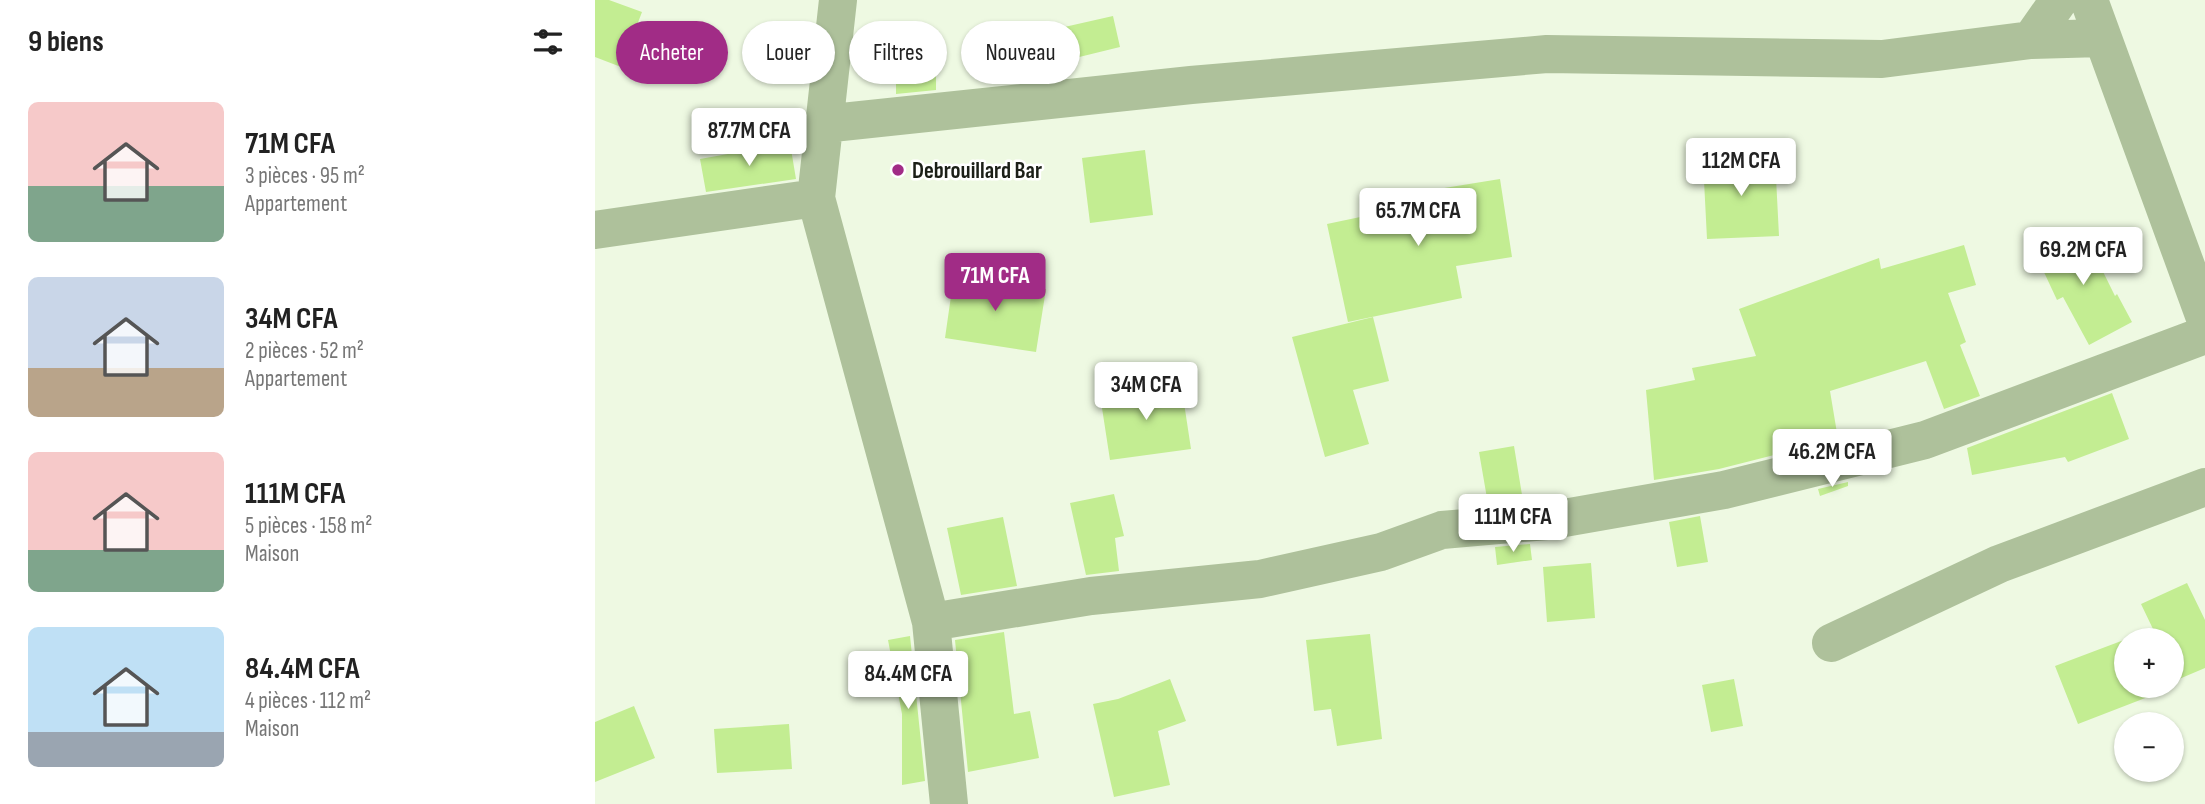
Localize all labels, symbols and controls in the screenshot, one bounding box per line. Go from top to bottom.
chip: Acheter [616,21,728,84]
chip: Louer [742,21,835,84]
chip: Filtres [849,21,947,84]
chip: Nouveau [961,21,1080,84]
icon: filters [529,23,567,61]
text: 9 biens [28,24,104,60]
pin: 87.7M CFA [669,108,829,168]
text: 87.7M CFA [708,117,790,145]
text: 71M CFA [245,126,335,162]
icon: home [84,130,168,214]
pin: 112M CFA [1669,138,1813,198]
text: 112M CFA [1702,147,1780,175]
place label: Debrouillard Bar [912,157,1042,185]
text: 3 pièces · 95 m² [245,162,365,190]
marker: Debrouillard Bar [890,162,906,178]
pin: 65.7M CFA [1338,188,1498,248]
text: Appartement [245,190,347,218]
text: 65.7M CFA [1375,197,1461,225]
pin: 69.2M CFA [2003,228,2163,287]
text: 69.2M CFA [2040,236,2126,264]
pin: 71M CFA [930,254,1060,313]
text: 71M CFA [961,262,1029,290]
text: 34M CFA [245,301,337,337]
icon: home [84,305,168,389]
text: 2 pièces · 52 m² [245,337,364,365]
pin: 34M CFA [1081,362,1211,422]
text: Appartement [245,365,347,393]
text: 34M CFA [1111,371,1181,399]
pin: 46.2M CFA [1752,430,1912,489]
text: 46.2M CFA [1789,438,1875,466]
text: 111M CFA [245,476,345,512]
icon: home [84,480,168,564]
pin: 111M CFA [1441,494,1585,554]
text: 111M CFA [1475,503,1551,531]
text: 5 pièces · 158 m² [245,512,372,540]
text: Maison [245,540,299,568]
map controls [2114,628,2184,782]
button: + [2114,628,2184,698]
text: 84.4M CFA [245,651,359,687]
pin: 84.4M CFA [828,652,988,711]
icon: home [84,655,168,739]
text: 84.4M CFA [864,660,952,688]
text: 4 pièces · 112 m² [245,687,371,715]
button: − [2114,712,2184,782]
text: Maison [245,715,299,743]

